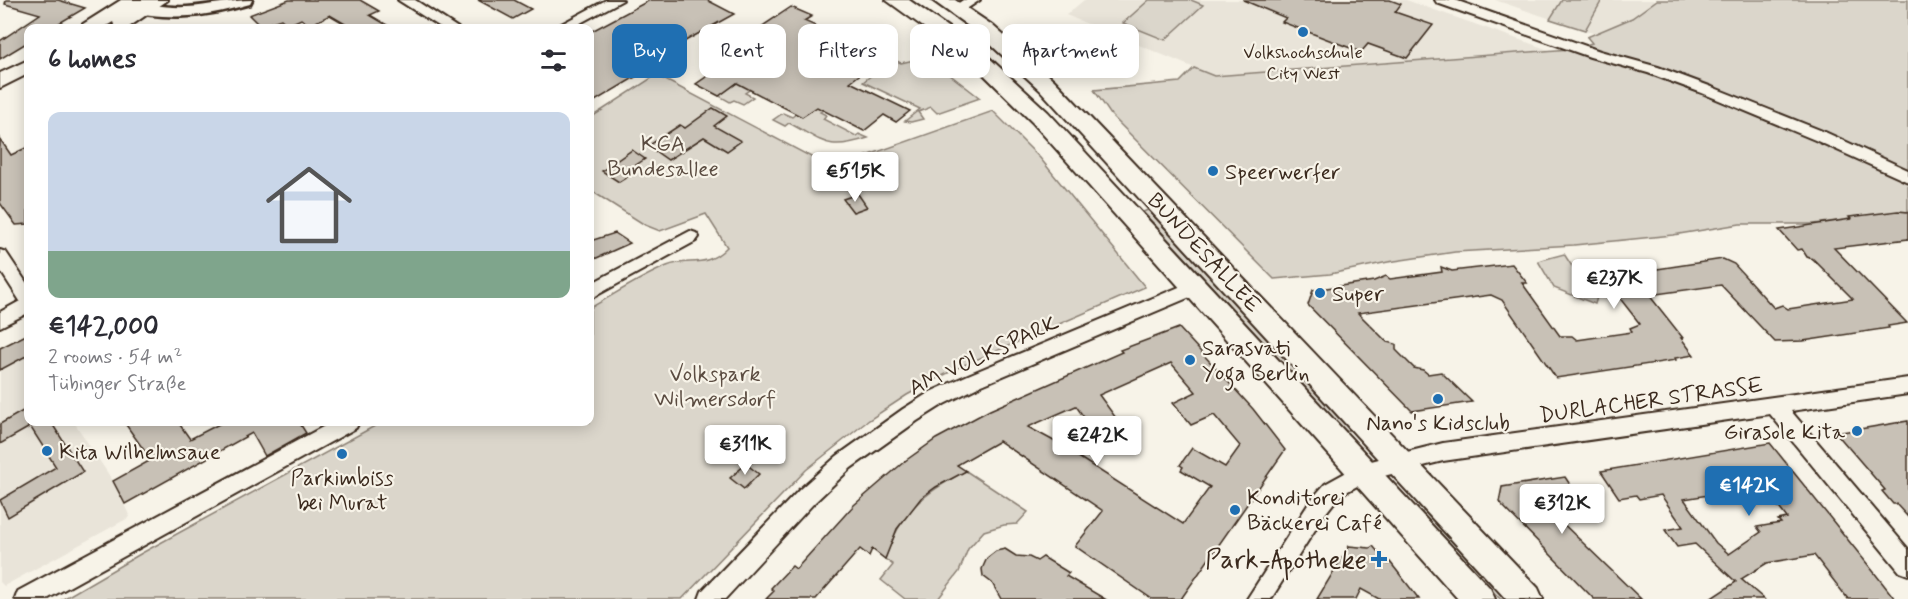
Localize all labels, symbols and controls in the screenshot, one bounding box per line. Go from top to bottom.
chip: Buy [612,24,687,78]
chip: Rent [699,24,786,78]
chip: Filters [798,24,898,78]
chip: New [910,24,990,78]
chip: Apartment [1002,24,1139,78]
marker: Volkshochschule City West [1296,25,1310,39]
place label: Volkshochschule City West [1243,41,1363,86]
text: 6 homes [48,43,136,77]
icon: filters [537,44,570,77]
park label: KGA Bundesallee [607,131,719,184]
icon: home [255,151,363,259]
pin: €515K [813,152,897,203]
text: €515K [826,158,884,185]
place label: Speerwerfer [1225,159,1341,187]
marker: Speerwerfer [1206,164,1220,178]
street label: BUNDESALLEE [1141,187,1266,319]
pin: €237K [1572,259,1656,310]
text: €237K [1586,265,1642,292]
place label: Super [1332,281,1385,309]
marker: Super [1313,286,1327,300]
street label: AM VOLKSPARK [904,309,1063,403]
text: €142,000 [48,310,159,344]
place label: Sarasvati Yoga Berlin [1202,335,1309,391]
text: 2 rooms · 54 m² [48,344,182,371]
marker: Sarasvati Yoga Berlin [1183,353,1197,367]
park label: Volkspark Wilmersdorf [654,361,776,414]
text: Tübinger Straße [48,371,186,398]
street label: DURLACHER STRASSE [1538,371,1765,431]
marker: Nano's Kidsclub [1431,392,1445,406]
place label: Nano's Kidsclub [1366,410,1510,438]
pin: €242K [1055,416,1139,467]
place label: Girasole Kita [1724,419,1846,447]
text: €242K [1066,422,1128,449]
marker: Girasole Kita [1850,424,1864,438]
pin: €311K [703,425,787,476]
text: €311K [719,431,771,458]
place label: Kita Wilhelmsaue [59,439,221,467]
marker: Kita Wilhelmsaue [40,444,54,458]
marker: Parkimbiss bei Murat [335,447,349,461]
place label: Parkimbiss bei Murat [291,465,394,518]
pin: €142K [1707,466,1791,517]
text: €142K [1719,472,1779,499]
pin: €312K [1520,484,1604,535]
place label: Konditorei Bäckerei Café [1247,485,1382,538]
text: €312K [1534,490,1590,517]
marker: Konditorei Bäckerei Café [1228,503,1242,517]
place label: Park-Apotheke [1205,543,1367,581]
marker: Park-Apotheke [1372,552,1386,566]

